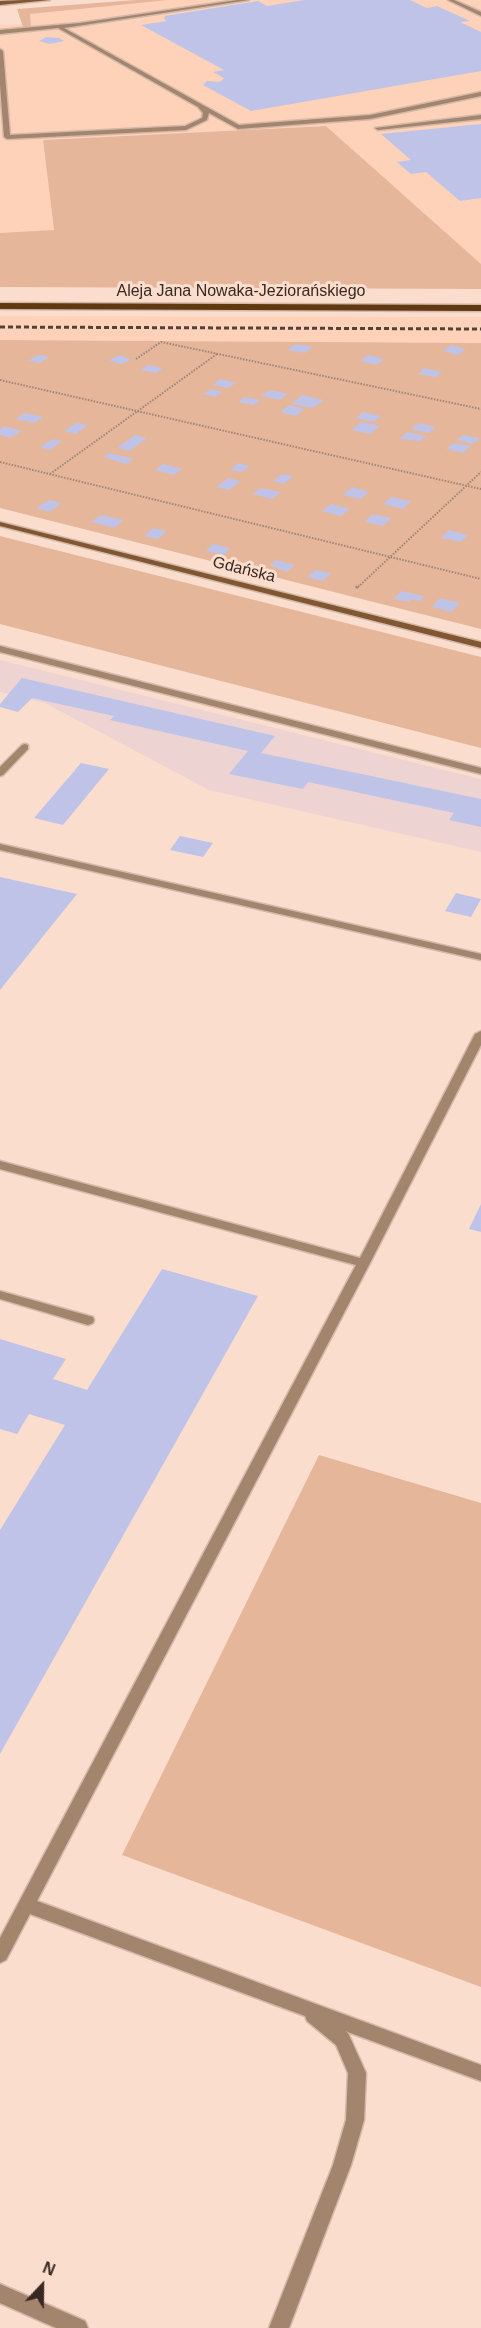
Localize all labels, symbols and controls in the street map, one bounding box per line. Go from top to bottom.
street label: Aleja Jana Nowaka-Jeziorańskiego [116,282,366,302]
street label: Gdańska [211,553,277,587]
north arrow [12,2256,72,2316]
text: N [40,2259,57,2279]

